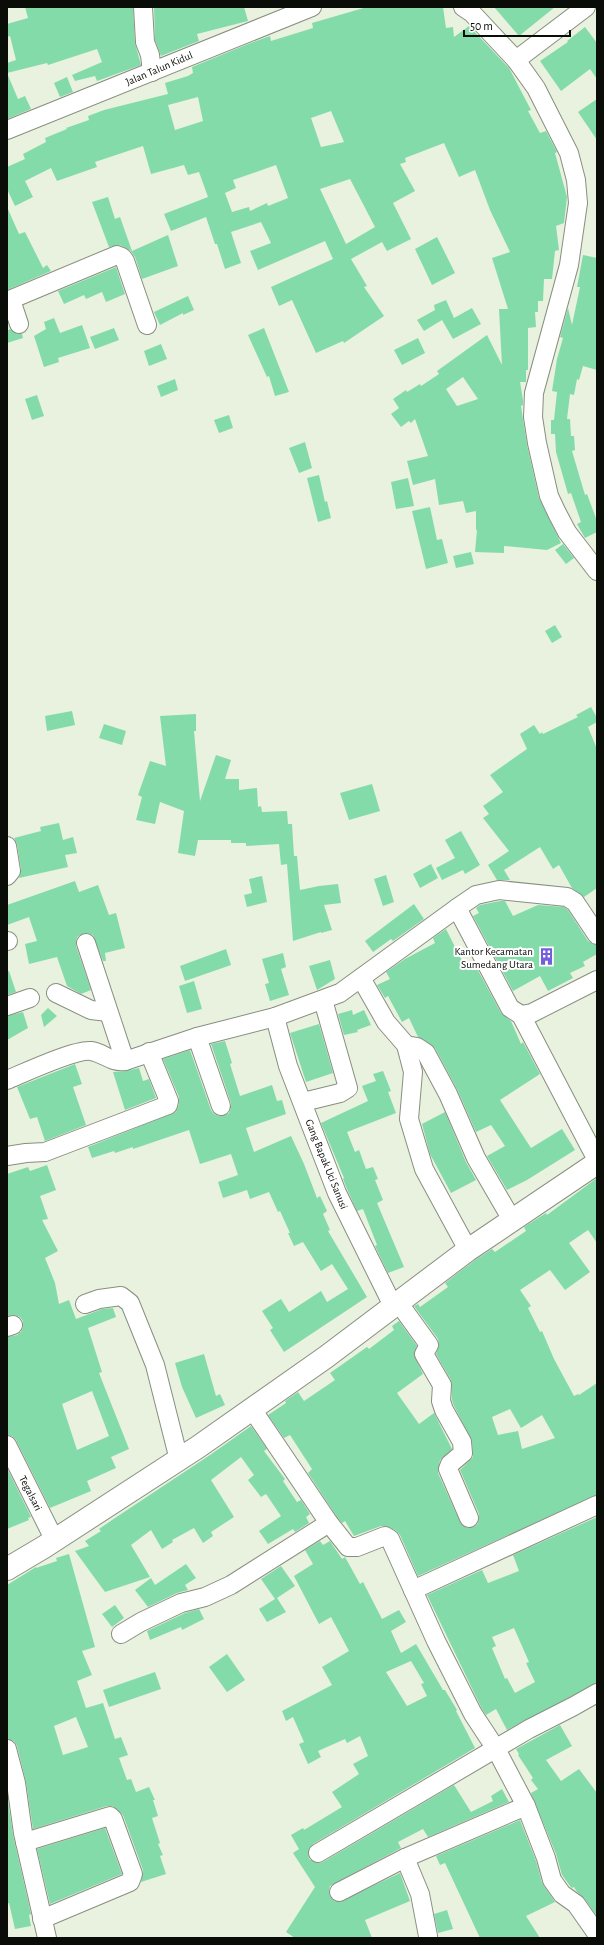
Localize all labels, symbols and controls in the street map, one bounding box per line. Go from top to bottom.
scale bar [464,12,570,38]
text: 50 m [470,20,493,32]
street label: Jalan Talun Kidul [124,49,194,88]
place label: Kantor Kecamatan Sumedang Utara [454,946,533,970]
building icon: Kantor Kecamatan Sumedang Utara [536,947,556,967]
street label: Gang Bapak Uci Sanusi [303,1118,350,1211]
street label: Tegalsari [17,1474,44,1513]

